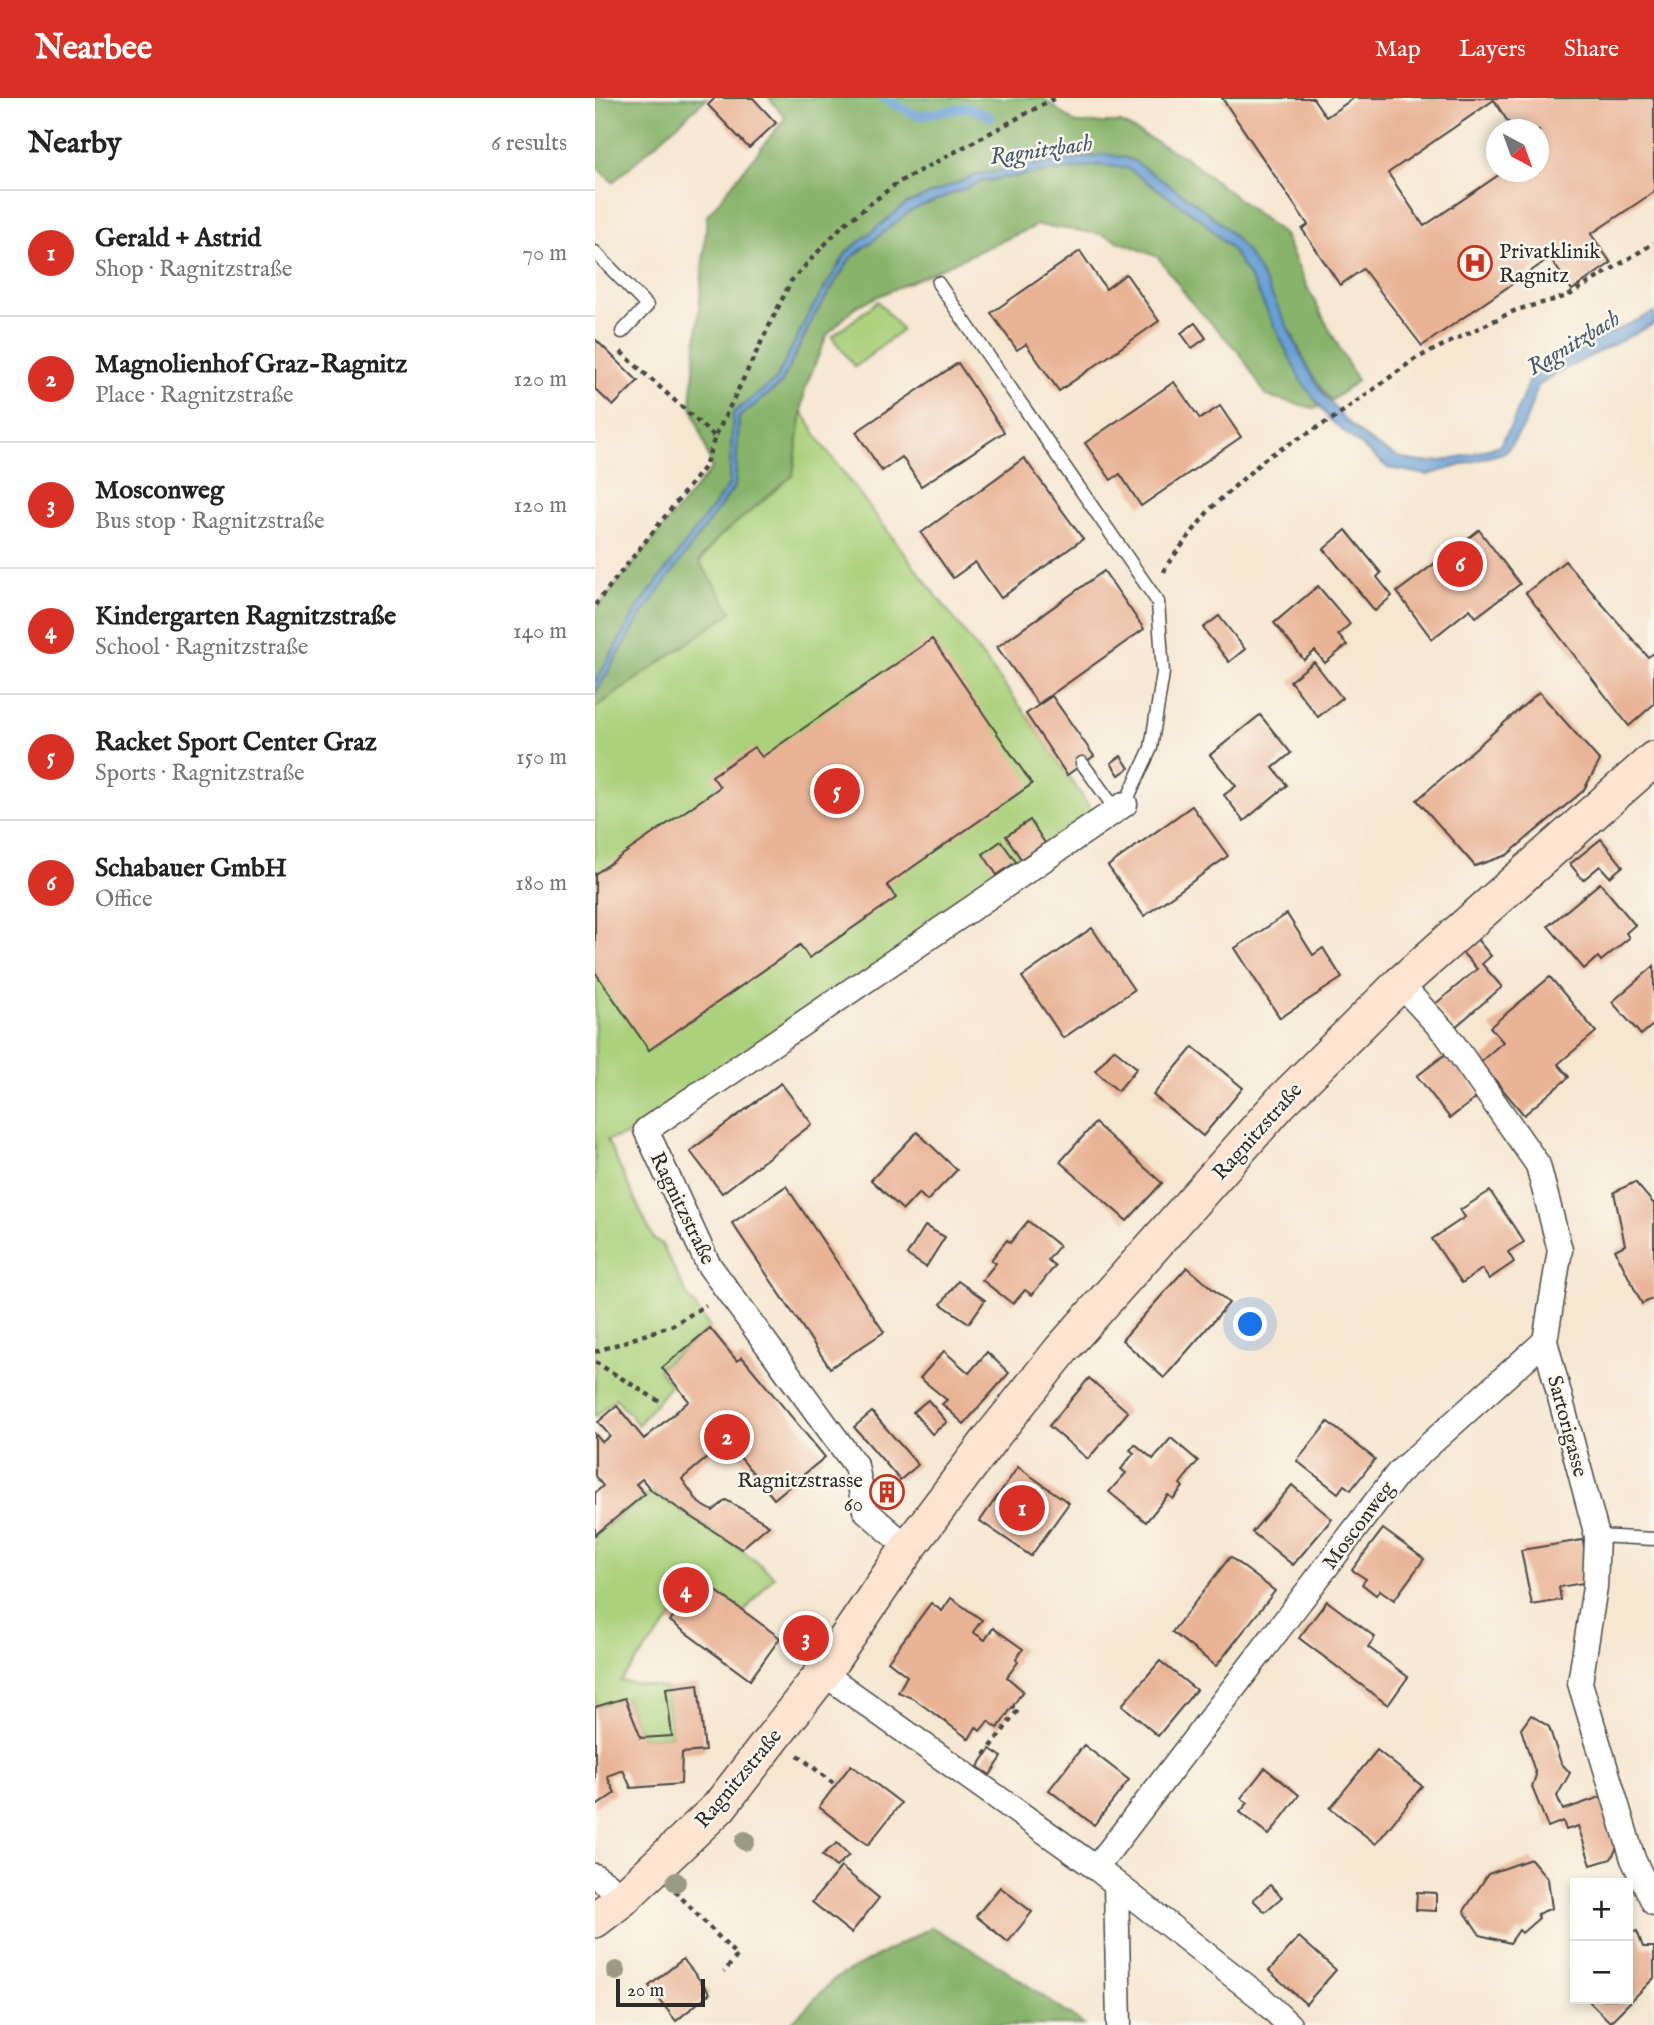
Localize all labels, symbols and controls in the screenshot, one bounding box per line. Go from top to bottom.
text: Nearbee [35,28,152,70]
text: Map [1375,34,1421,65]
text: Layers [1459,34,1526,65]
text: Share [1564,34,1619,65]
north arrow [1486,119,1549,182]
text: Nearby [28,125,121,163]
text: 6 results [491,129,567,158]
water label: Ragnitzbach [988,129,1095,173]
text: Gerald + Astrid [95,222,261,255]
text: 1 [47,239,55,268]
text: 70 m [522,239,567,268]
place label: Privatklinik Ragnitz [1499,239,1601,290]
hospital icon: Privatklinik Ragnitz [1456,244,1494,282]
text: Shop · Ragnitzstraße [95,255,292,284]
water label: Ragnitzbach [1522,304,1626,383]
text: Magnolienhof Graz-Ragnitz [95,348,407,381]
text: 2 [46,365,56,394]
text: 120 m [514,365,567,394]
text: Place · Ragnitzstraße [95,381,294,410]
text: Mosconweg [95,474,224,507]
text: 3 [47,491,55,520]
text: 120 m [514,491,567,520]
text: Bus stop · Ragnitzstraße [95,507,325,536]
pin: 6 [1437,538,1483,590]
text: Kindergarten Ragnitzstraße [95,600,396,633]
text: 4 [45,617,57,646]
text: 140 m [513,617,567,646]
text: School · Ragnitzstraße [95,633,308,662]
text: Racket Sport Center Graz [95,726,377,759]
text: 5 [47,743,55,772]
text: 150 m [516,743,567,772]
text: Sports · Ragnitzstraße [95,759,305,788]
pin: 5 [814,765,860,817]
text: Schabauer GmbH [95,852,287,885]
text: 6 [46,869,56,898]
text: 180 m [515,869,567,898]
text: Office [95,885,152,914]
street label: Ragnitzstraße [1207,1077,1309,1186]
street label: Ragnitzstraße [643,1148,721,1270]
your location [1233,1307,1267,1341]
street label: Sartorigasse [1540,1373,1593,1481]
pin: 2 [704,1411,750,1463]
place label: Ragnitzstrasse 60 [737,1468,863,1519]
building icon: Ragnitzstrasse 60 [868,1473,906,1511]
street label: Mosconweg [1317,1476,1402,1576]
pin: 1 [999,1482,1045,1534]
pin: 4 [663,1564,709,1616]
pin: 3 [783,1612,829,1664]
street label: Ragnitzstraße [690,1723,789,1834]
map controls [1570,1878,1633,2004]
button: + [1570,1878,1633,1941]
button: − [1570,1941,1633,2004]
scale bar [616,1976,705,2008]
text: 20 m [627,1979,664,2003]

